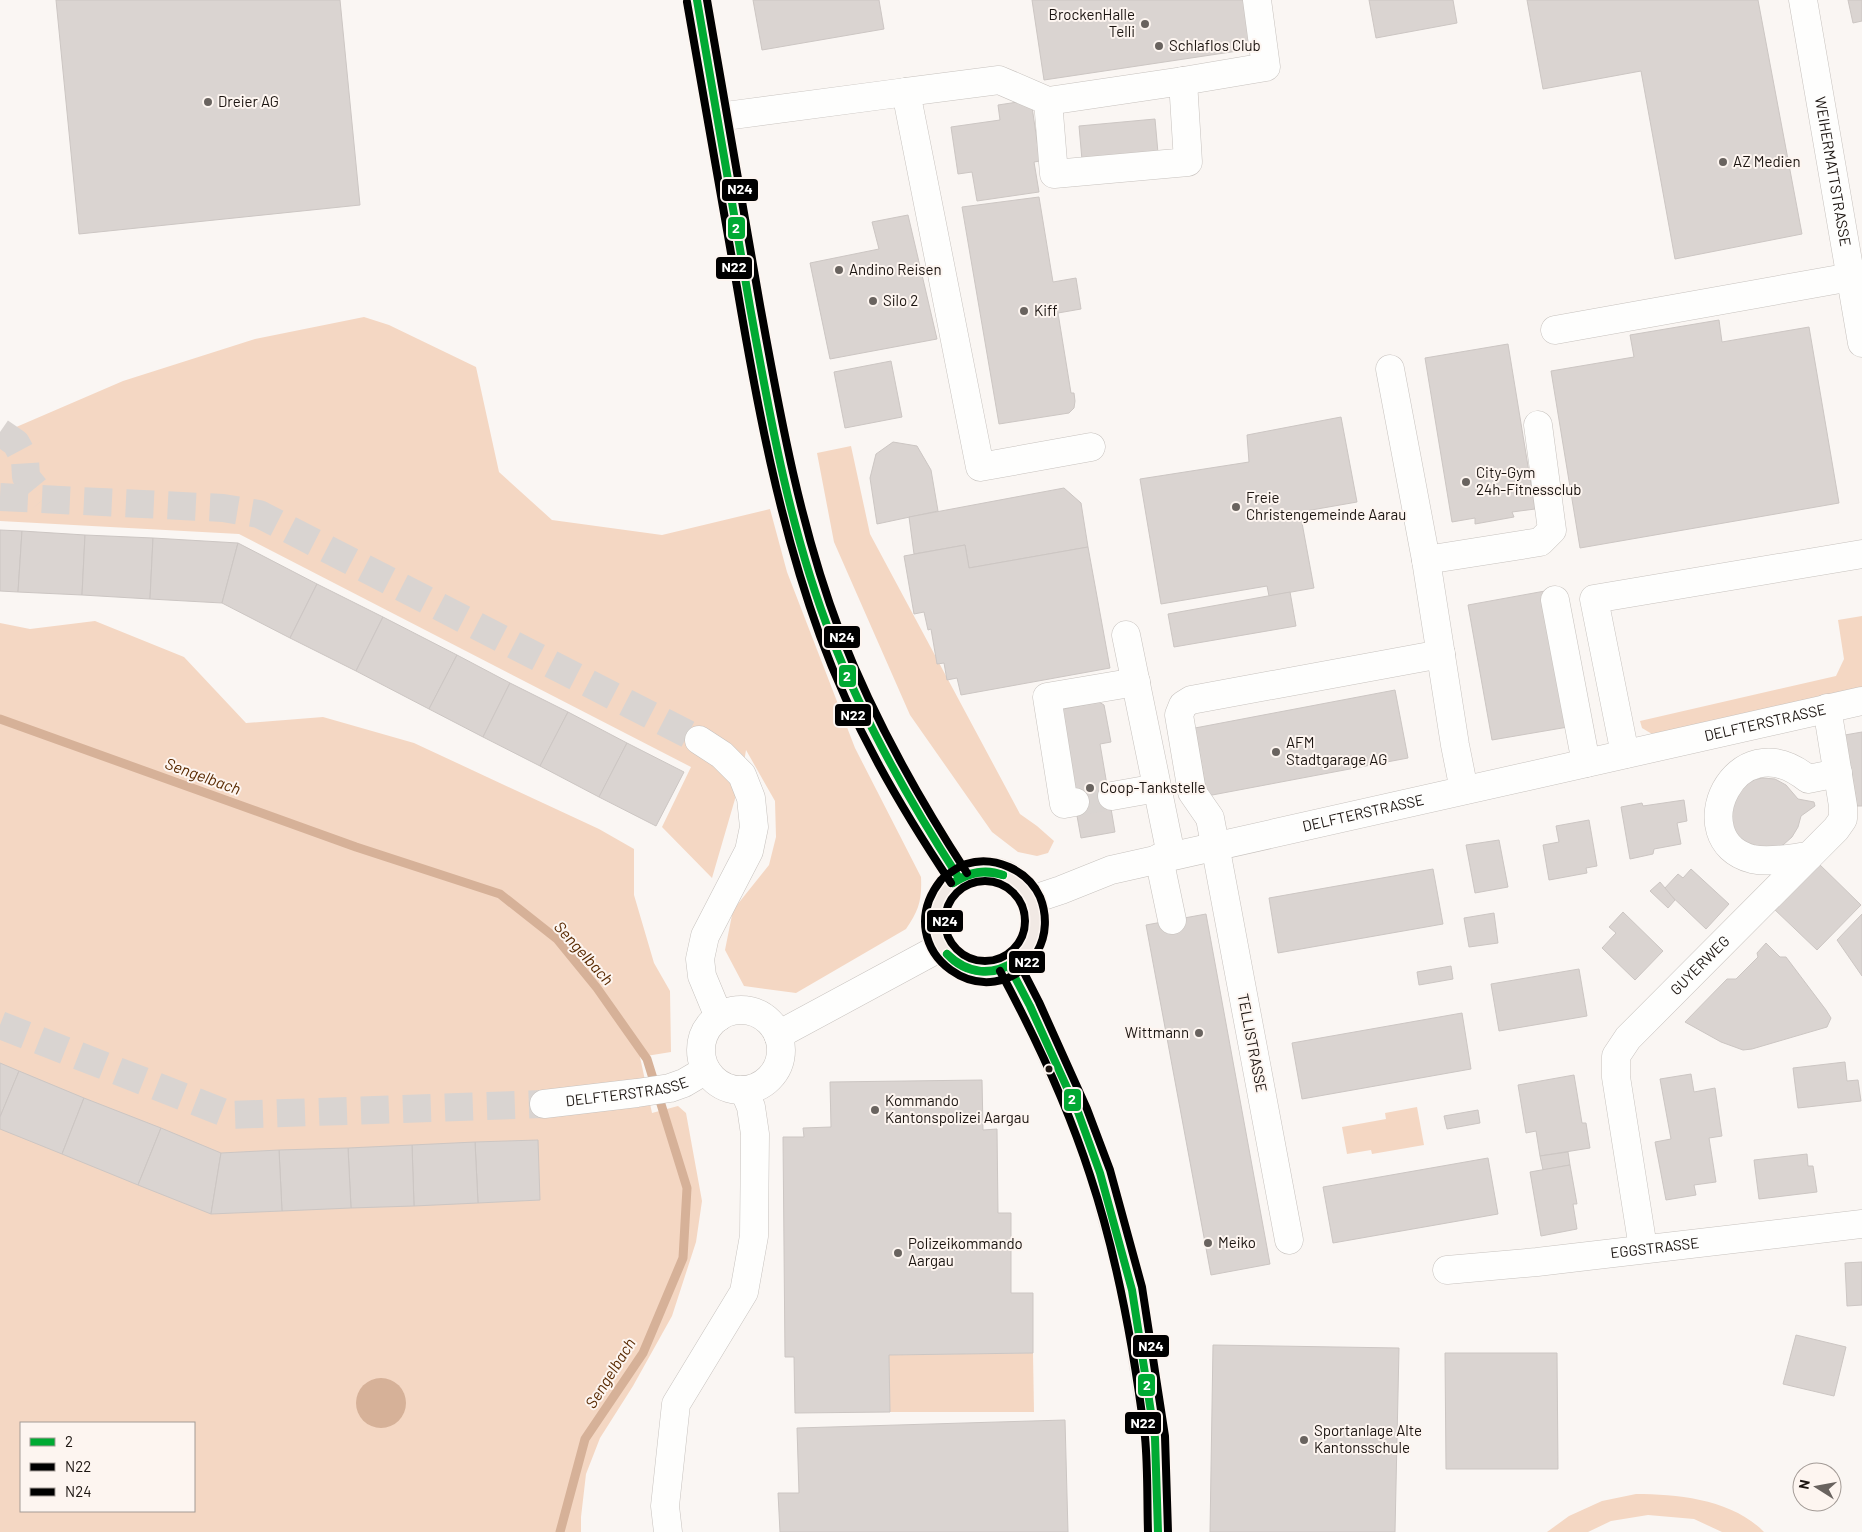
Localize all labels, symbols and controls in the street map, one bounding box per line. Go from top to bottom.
place label: BrockenHalle Telli [1049,5,1135,40]
marker: BrockenHalle Telli [1139,18,1151,30]
place label: Schlaflos Club [1169,36,1261,54]
marker: Schlaflos Club [1153,40,1165,52]
place label: Dreier AG [218,92,279,110]
street label: WEIHERMATTSTRASSE [1812,95,1855,248]
marker: Dreier AG [202,96,214,108]
place label: AZ Medien [1733,152,1800,170]
marker: AZ Medien [1717,156,1729,168]
line badge: N24 [721,178,759,202]
text: N24 [727,180,753,197]
line badge: 2 [727,216,746,240]
text: 2 [732,219,740,236]
line badge: N22 [715,256,753,280]
text: N22 [722,258,747,275]
place label: Andino Reisen [849,260,942,278]
marker: Andino Reisen [833,264,845,276]
place label: Silo 2 [883,291,918,309]
marker: Silo 2 [867,295,879,307]
place label: Kiff [1034,301,1058,319]
marker: Kiff [1018,305,1030,317]
place label: City-Gym 24h-Fitnessclub [1476,463,1582,498]
marker: City-Gym 24h-Fitnessclub [1460,476,1472,488]
place label: Freie Christengemeinde Aarau [1246,488,1406,523]
marker: Freie Christengemeinde Aarau [1230,501,1242,513]
line badge: N24 [823,625,861,649]
text: N24 [829,628,855,645]
line badge: 2 [838,664,857,688]
text: 2 [843,667,851,684]
street label: DELFTERSTRASSE [1702,699,1827,744]
line badge: N22 [834,703,872,727]
text: N22 [841,706,866,723]
place label: AFM Stadtgarage AG [1286,733,1387,768]
marker: AFM Stadtgarage AG [1270,746,1282,758]
water label: Sengelbach [163,753,244,798]
place label: Coop-Tankstelle [1100,778,1206,796]
marker: Coop-Tankstelle [1084,782,1096,794]
street label: DELFTERSTRASSE [1300,790,1426,835]
line badge: N24 [926,909,964,933]
text: N24 [932,912,958,929]
water label: Sengelbach [551,917,618,988]
street label: GUYERWEG [1666,931,1733,998]
line badge: N22 [1008,950,1046,974]
text: N22 [1015,953,1040,970]
street label: TELLISTRASSE [1235,992,1271,1094]
place label: Wittmann [1125,1023,1189,1041]
marker: Wittmann [1193,1027,1205,1039]
unlabelled marker [1044,1064,1054,1074]
street label: DELFTERSTRASSE [565,1072,691,1109]
line badge: 2 [1063,1088,1082,1112]
text: 2 [1068,1090,1076,1107]
place label: Kommando Kantonspolizei Aargau [885,1091,1030,1126]
marker: Kommando Kantonspolizei Aargau [869,1104,881,1116]
place label: Meiko [1218,1233,1256,1251]
street label: EGGSTRASSE [1609,1233,1700,1261]
place label: Polizeikommando Aargau [908,1234,1023,1269]
marker: Meiko [1202,1237,1214,1249]
marker: Polizeikommando Aargau [892,1247,904,1259]
water label: Sengelbach [581,1334,639,1411]
line badge: N24 [1132,1334,1170,1358]
text: N24 [1138,1337,1164,1354]
line badge: 2 [1137,1373,1156,1397]
text: 2 [1143,1376,1151,1393]
line badge: N22 [1124,1411,1162,1435]
text: N22 [1131,1414,1156,1431]
place label: Sportanlage Alte Kantonsschule [1314,1421,1422,1456]
legend [20,1422,195,1512]
text: 2 [65,1432,73,1450]
marker: Sportanlage Alte Kantonsschule [1298,1434,1310,1446]
text: N22 [65,1457,91,1475]
north arrow [1792,1462,1842,1512]
text: N [1795,1478,1813,1491]
text: N24 [65,1482,91,1500]

